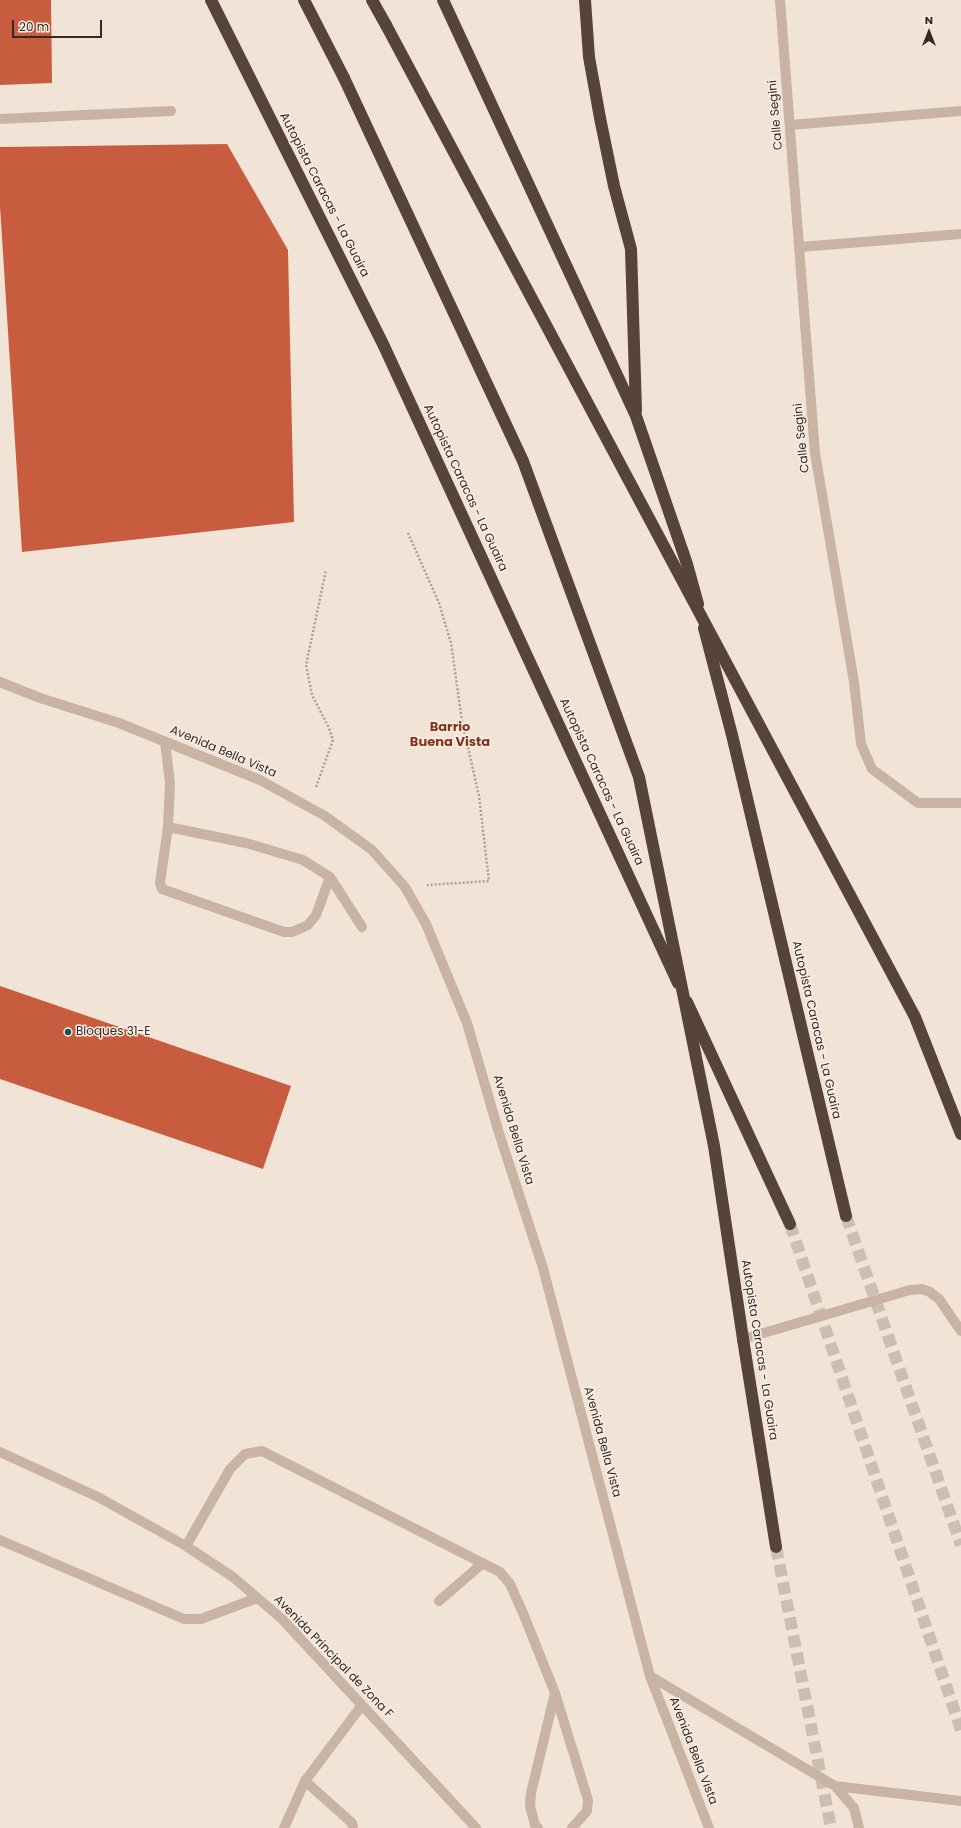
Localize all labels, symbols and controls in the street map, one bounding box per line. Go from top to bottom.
scale bar [14,12,104,38]
north arrow [909,12,949,52]
text: N [925,12,933,28]
text: 20 m [19,18,49,35]
street label: Calle Segini [766,79,786,151]
street label: Autopista Caracas - La Guaira [276,110,372,280]
street label: Autopista Caracas - La Guaira [420,402,510,574]
street label: Calle Segini [791,402,813,474]
street label: Autopista Caracas - La Guaira [556,696,646,868]
district label: Barrio Buena Vista [410,720,490,751]
street label: Avenida Bella Vista [168,723,278,781]
street label: Autopista Caracas - La Guaira [788,939,844,1121]
place label: Bloques 31-E [76,1025,150,1039]
marker: Bloques 31-E [63,1027,73,1037]
street label: Avenida Bella Vista [489,1073,537,1187]
street label: Autopista Caracas - La Guaira [738,1259,780,1441]
street label: Avenida Bella Vista [580,1385,624,1499]
street label: Avenida Principal de Zona F [271,1593,395,1721]
street label: Avenida Bella Vista [666,1695,720,1807]

